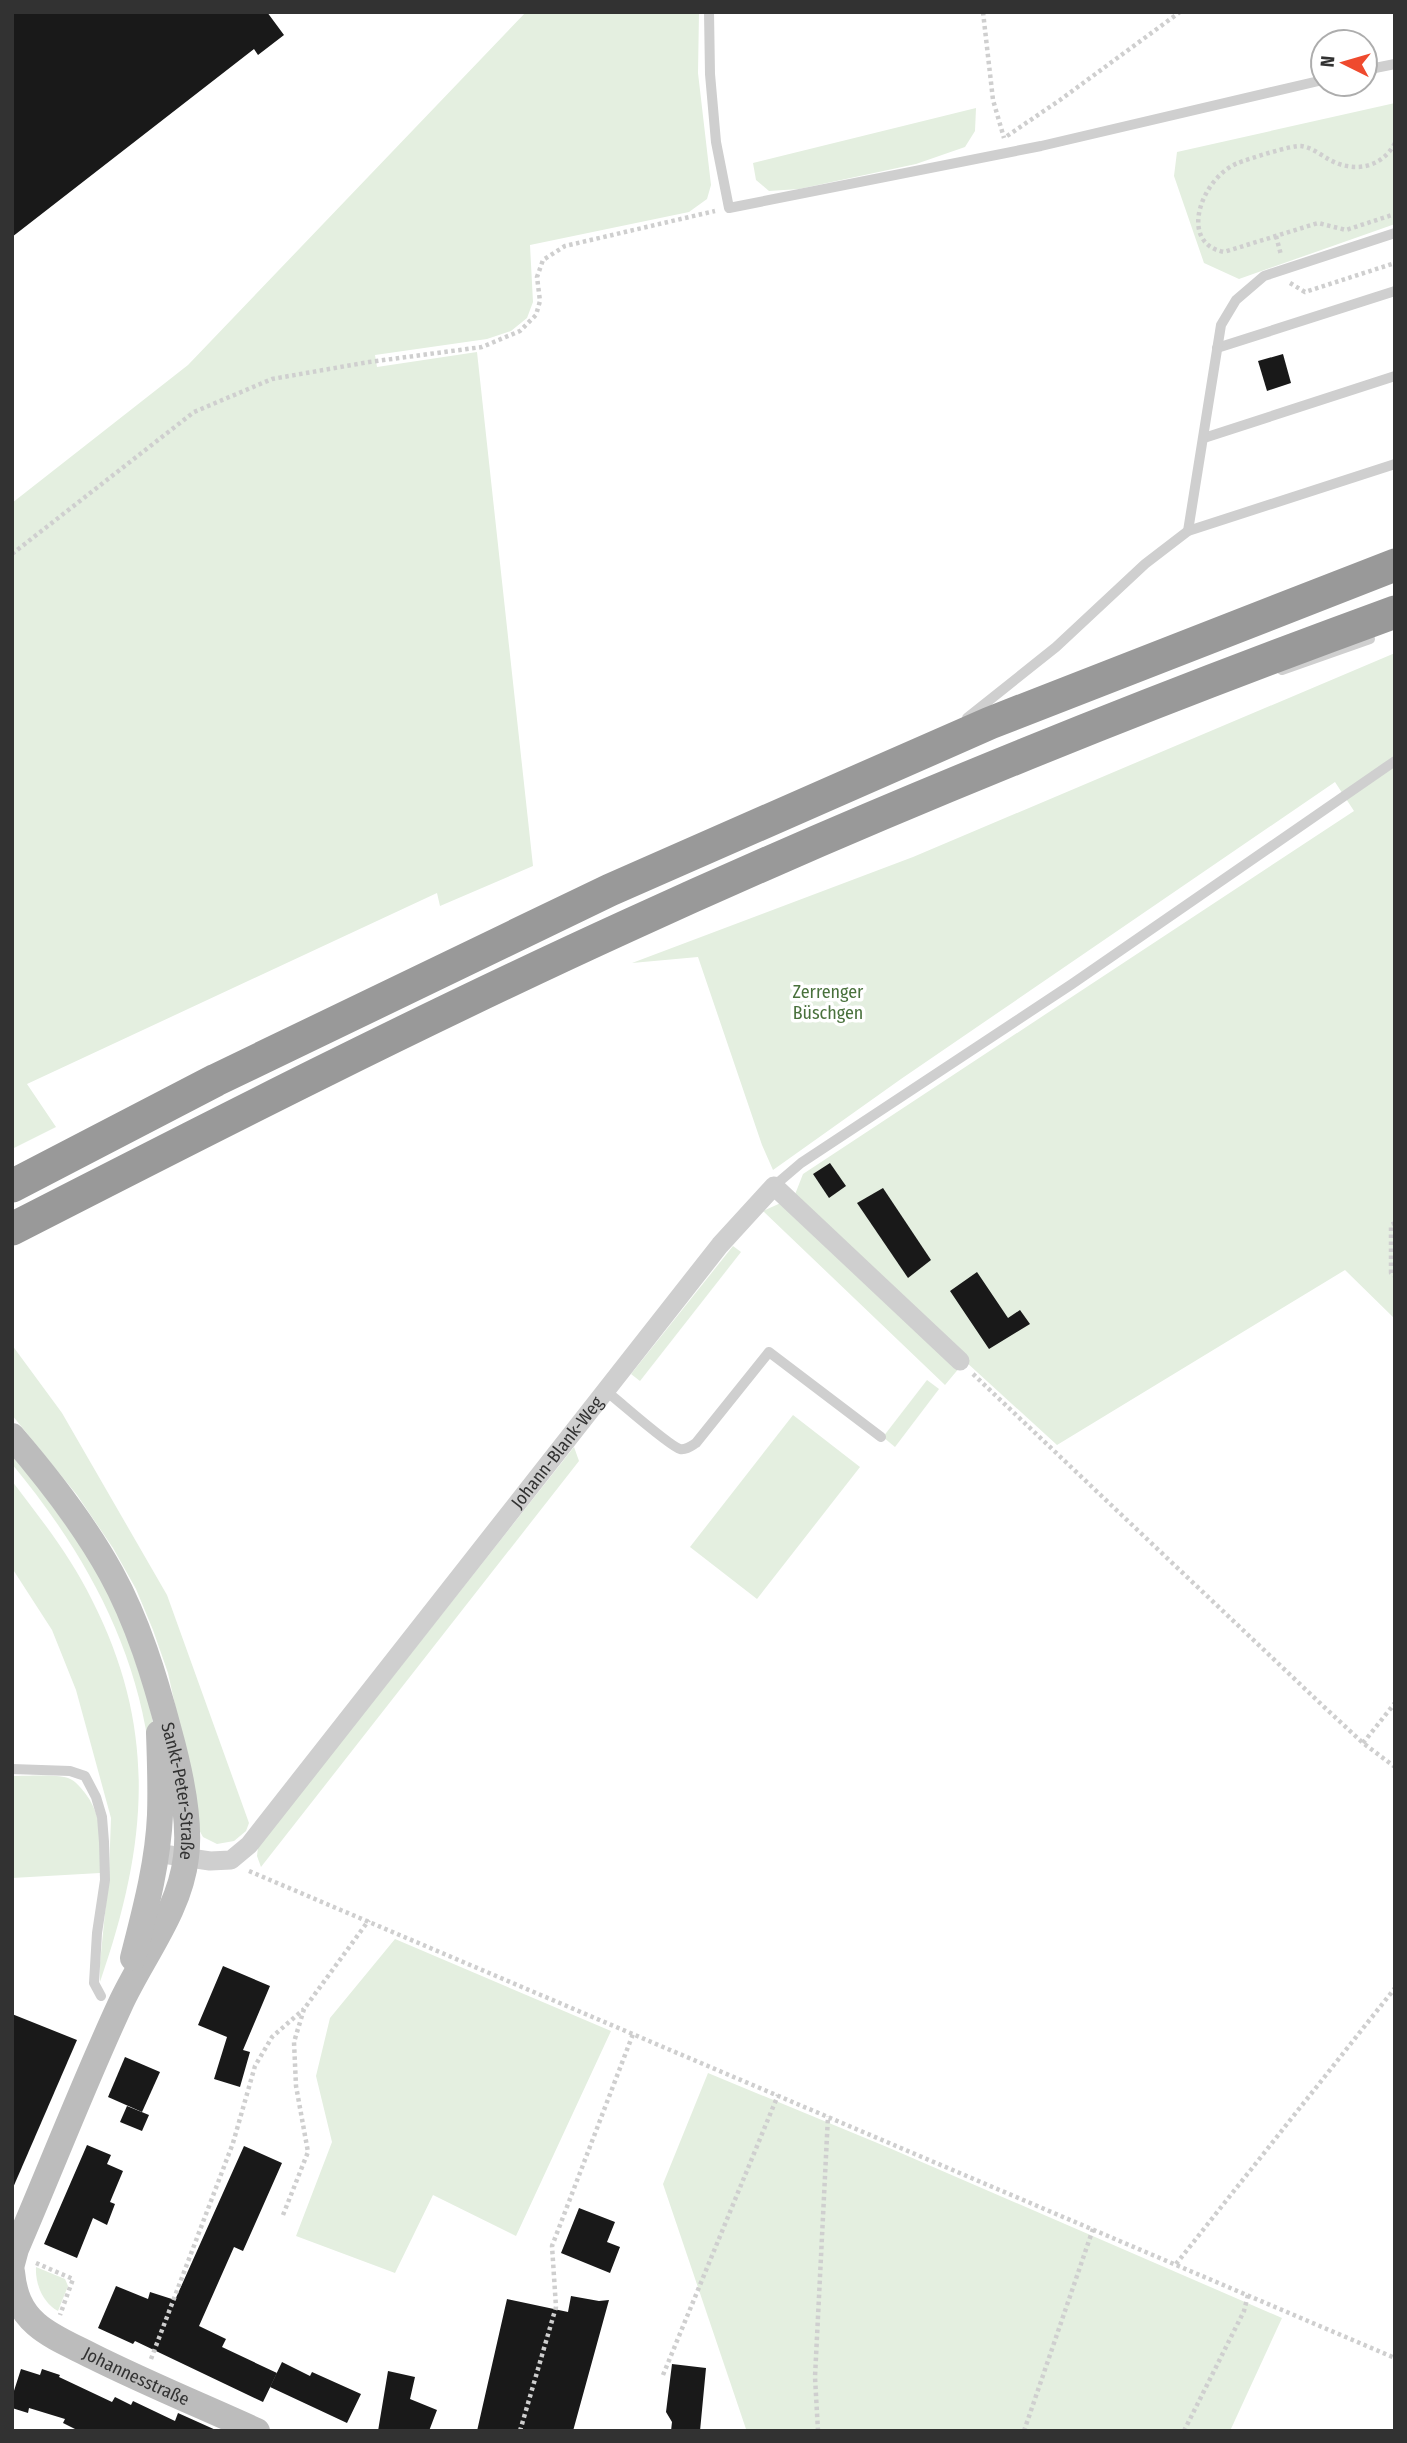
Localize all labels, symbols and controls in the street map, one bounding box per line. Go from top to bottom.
north arrow [1309,28,1379,98]
text: N [1316,55,1340,68]
park label: Zerrenger Büschgen [793,981,864,1024]
street label: Johann-Blank-Weg [506,1392,608,1513]
street label: Sankt-Peter-Straße [156,1720,198,1861]
street label: Johannesstraße [79,2342,193,2411]

